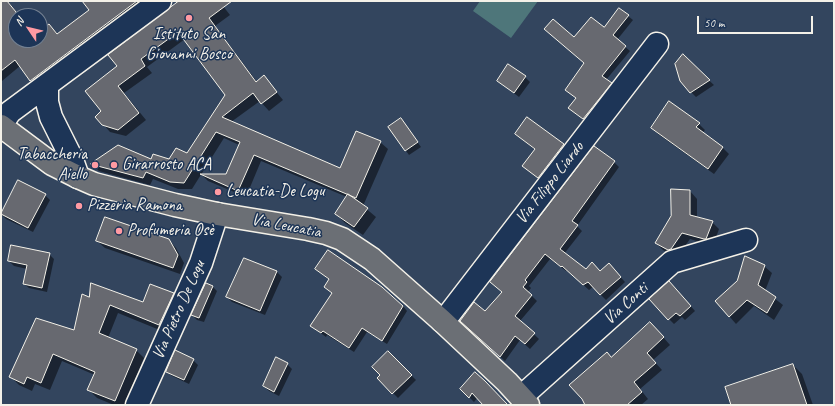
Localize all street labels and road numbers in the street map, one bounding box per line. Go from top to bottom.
street label: Via Filippo Liardo [512,138,588,228]
street label: Via Leucatia [250,209,322,243]
street label: Via Pietro De Logu [148,257,210,363]
street label: Via Conti [600,279,652,329]

